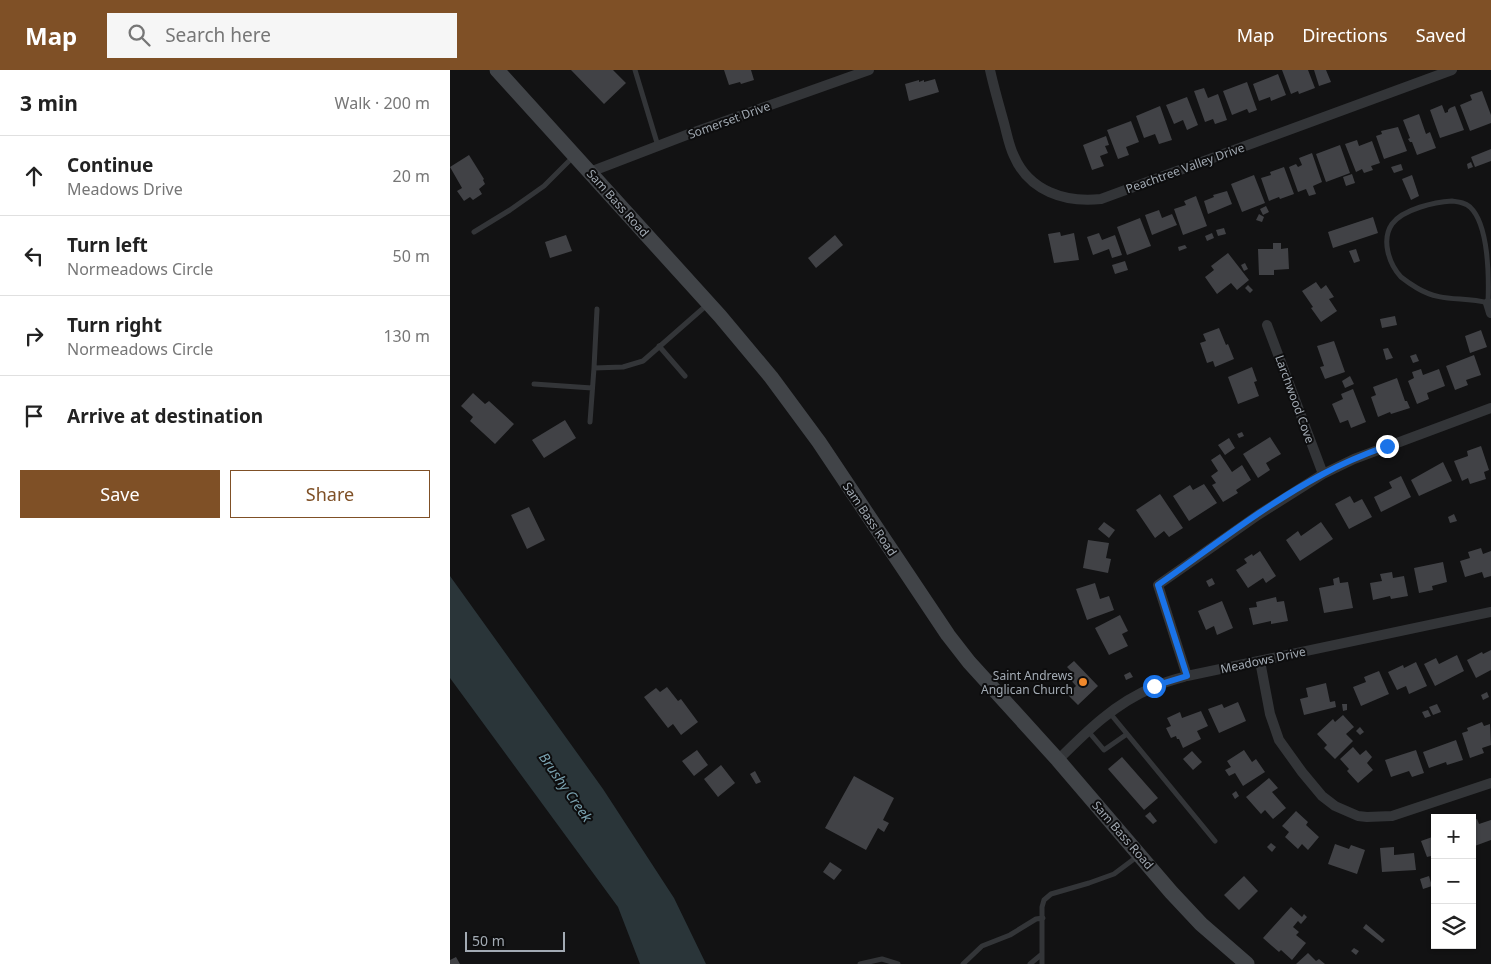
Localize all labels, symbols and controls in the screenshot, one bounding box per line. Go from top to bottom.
search box [107,13,457,58]
text: Map [25,19,77,52]
icon: search [125,21,153,49]
text: Search here [165,22,271,48]
text: Map [1237,23,1274,47]
text: Directions [1302,23,1388,47]
text: Saved [1416,23,1466,47]
text: 3 min [20,89,78,117]
text: Walk · 200 m [335,92,430,114]
street label: Somerset Drive [685,97,773,143]
street label: Peachtree Valley Drive [1123,139,1247,197]
text: Continue [67,152,153,178]
icon: ahead [20,162,48,190]
text: 20 m [393,165,430,187]
street label: Sam Bass Road [583,165,653,241]
text: Meadows Drive [67,178,183,200]
text: Turn left [67,232,148,258]
icon: left [20,242,48,270]
text: 50 m [393,245,430,267]
text: Normeadows Circle [67,258,213,280]
text: Turn right [67,312,162,338]
icon: right [20,322,48,350]
text: 130 m [383,325,430,347]
text: Normeadows Circle [67,338,213,360]
street label: Larchwood Cove [1271,352,1319,446]
icon: arrive [20,402,48,430]
text: Arrive at destination [67,403,263,429]
route end [1376,435,1399,458]
button: Save [20,470,220,518]
button: Share [230,470,430,518]
street label: Sam Bass Road [839,479,901,559]
street label: Meadows Drive [1219,643,1307,677]
place label: Saint Andrews Anglican Church [981,667,1073,698]
route start [1143,675,1166,698]
marker: Saint Andrews Anglican Church [1077,676,1089,688]
water label: Brushy Creek [535,748,598,826]
street label: Sam Bass Road [1088,797,1158,873]
map controls [1431,814,1476,949]
button: + [1431,814,1476,859]
button: − [1431,859,1476,904]
button: layers [1431,904,1476,949]
scale bar [465,929,565,952]
text: 50 m [472,931,505,950]

